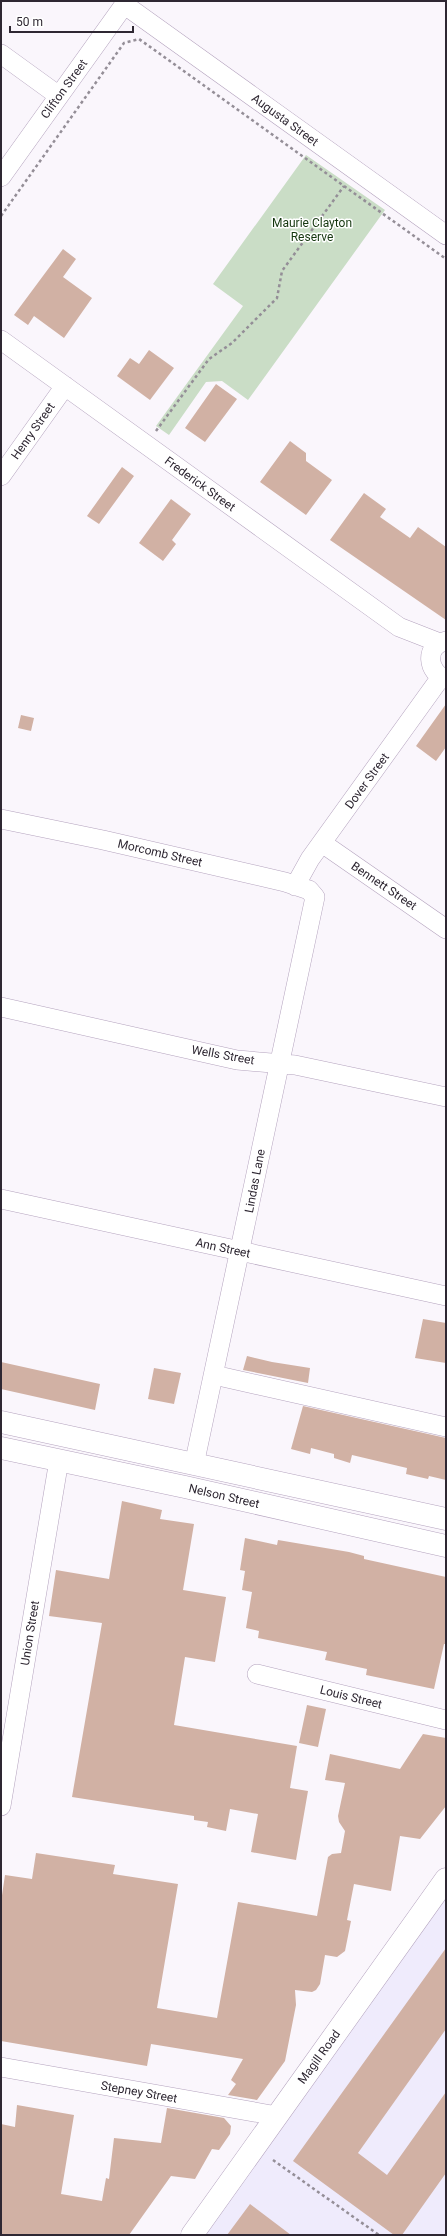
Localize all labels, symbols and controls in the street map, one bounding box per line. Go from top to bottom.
scale bar [10,8,133,34]
text: 50 m [16,15,43,29]
street label: Clifton Street [38,57,90,121]
street label: Augusta Street [249,91,321,149]
park label: Maurie Clayton Reserve [272,216,352,244]
street label: Henry Street [8,400,58,462]
street label: Frederick Street [162,454,238,514]
street label: Dover Street [342,750,392,812]
street label: Morcomb Street [116,836,204,870]
street label: Bennett Street [349,859,419,913]
street label: Wells Street [191,1043,256,1067]
street label: Lindas Lane [242,1148,268,1214]
street label: Ann Street [194,1235,252,1261]
street label: Nelson Street [187,1481,261,1511]
street label: Union Street [18,1600,42,1666]
street label: Louis Street [318,1683,384,1712]
street label: Magill Road [295,2027,343,2087]
street label: Stepney Street [100,2078,178,2106]

